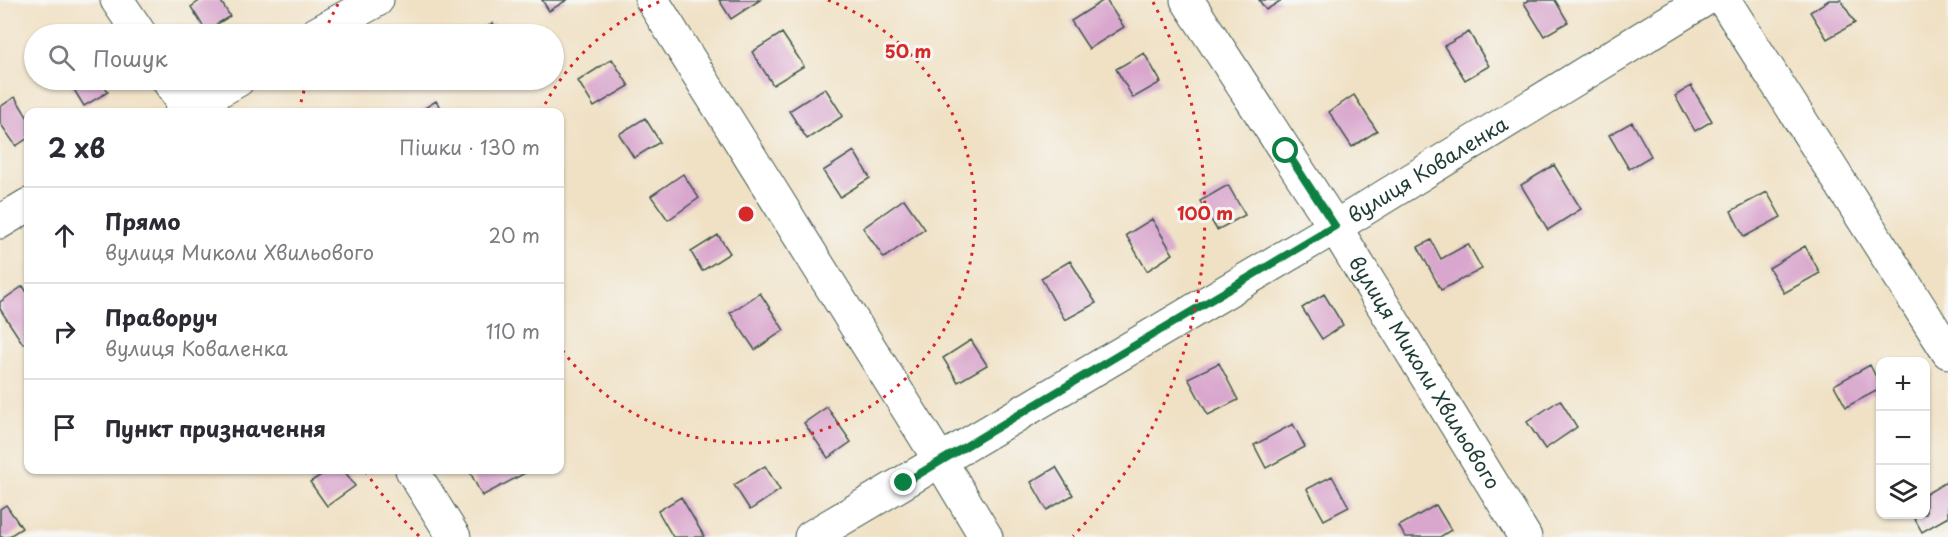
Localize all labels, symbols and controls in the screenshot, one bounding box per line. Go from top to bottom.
search box [24,24,564,90]
text: 50 m [885,37,931,64]
icon: search [45,41,78,74]
text: Пошук [93,41,168,74]
street label: вулиця Коваленка [1342,108,1514,230]
text: 2 хв [48,128,105,167]
text: Пішки · 130 m [399,132,540,162]
route start [1272,137,1298,163]
text: 100 m [1177,199,1233,226]
text: Прямо [105,204,180,237]
centre of rings [736,204,756,224]
icon: ahead [48,219,81,252]
text: 20 m [488,220,540,250]
text: вулиця Миколи Хвильового [105,237,374,267]
street label: вулиця Миколи Хвильового [1342,250,1508,495]
text: Праворуч [105,300,218,333]
icon: right [48,315,81,348]
text: 110 m [486,316,540,346]
text: вулиця Коваленка [105,333,288,363]
map controls [1876,357,1930,519]
button: + [1876,357,1930,411]
icon: arrive [48,411,81,444]
text: Пункт призначення [105,411,326,444]
button: − [1876,411,1930,465]
button: layers [1876,465,1930,519]
route end [890,469,916,495]

